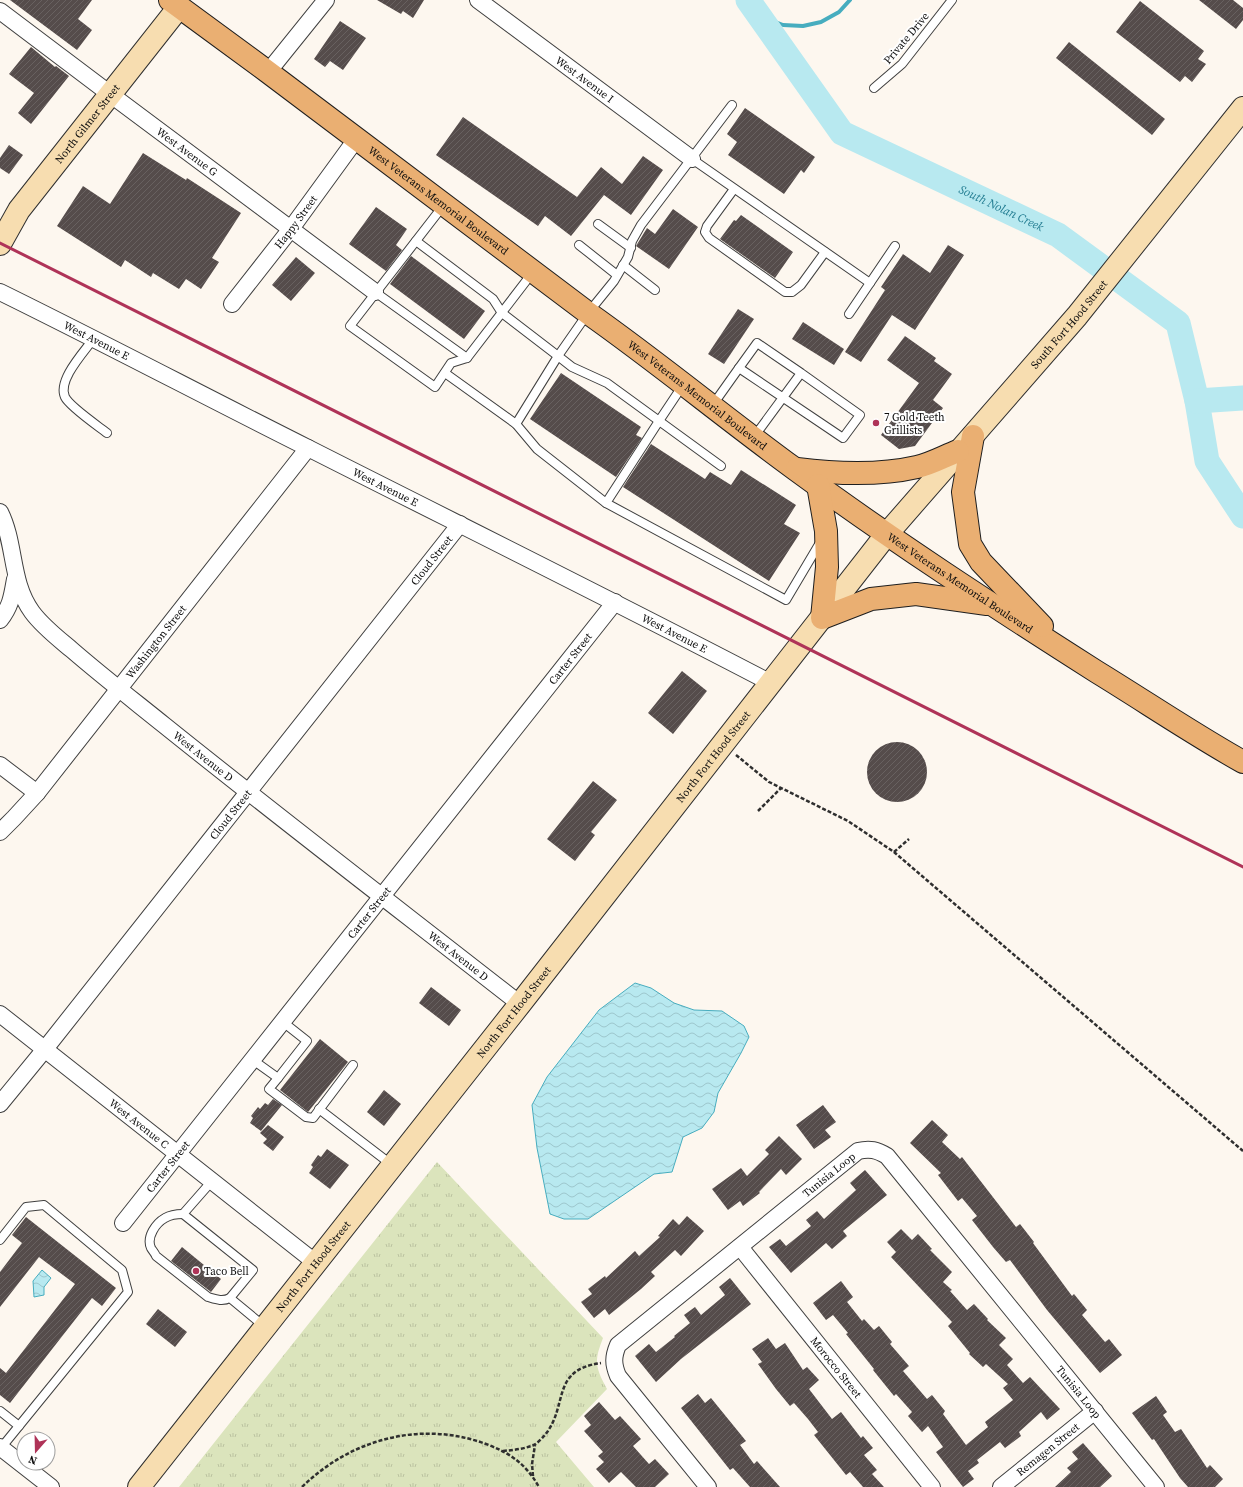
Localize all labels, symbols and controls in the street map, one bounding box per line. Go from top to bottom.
street label: Private Drive [880,9,933,67]
street label: West Avenue I [552,53,617,106]
street label: North Gilmer Street [52,81,124,167]
street label: West Avenue G [153,124,221,180]
street label: West Veterans Memorial Boulevard [365,143,512,259]
water label: South Nolan Creek [956,181,1047,235]
street label: Happy Street [271,192,321,252]
street label: South Fort Hood Street [1027,277,1111,372]
street label: West Avenue E [61,318,132,364]
street label: West Veterans Memorial Boulevard [624,337,771,454]
place label: 7 Gold Teeth Grillists [884,410,945,438]
marker: 7 Gold Teeth Grillists [871,418,881,428]
street label: West Avenue E [350,465,421,511]
street label: West Veterans Memorial Boulevard [884,529,1036,637]
street label: Cloud Street [407,532,456,589]
street label: Washington Street [123,602,190,682]
street label: West Avenue E [639,611,710,657]
street label: Carter Street [545,630,596,688]
street label: North Fort Hood Street [673,708,754,806]
street label: West Avenue D [170,728,236,785]
street label: Cloud Street [206,786,255,843]
street label: Carter Street [344,884,395,942]
street label: West Avenue D [425,928,492,985]
street label: North Fort Hood Street [473,963,555,1061]
street label: West Avenue C [106,1096,172,1152]
street label: Carter Street [143,1137,194,1196]
street label: Tunisia Loop [800,1149,859,1201]
street label: North Fort Hood Street [273,1218,354,1316]
place label: Taco Bell [204,1264,249,1279]
marker: Taco Bell [191,1266,201,1276]
street label: Morocco Street [807,1334,865,1402]
street label: Tunisia Loop [1052,1363,1104,1422]
street label: Remagen Street [1013,1419,1083,1480]
north arrow [16,1431,56,1471]
text: N [26,1452,39,1468]

